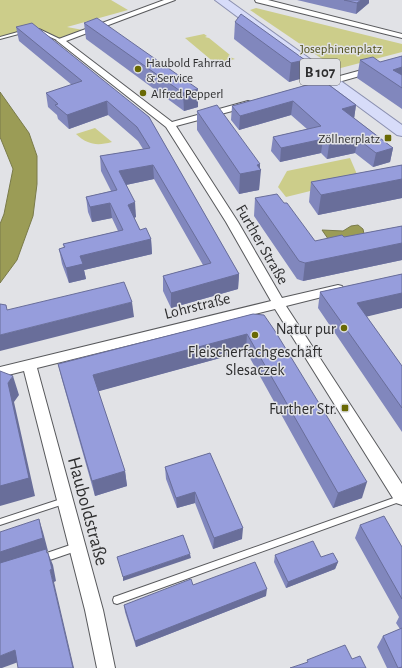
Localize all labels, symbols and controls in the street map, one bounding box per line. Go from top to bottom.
park label: Josephinenplatz [300,43,382,56]
place label: Haubold Fahrrad & Service [146,57,232,85]
road number: B 107 [300,59,340,85]
marker: Haubold Fahrrad & Service [133,64,143,74]
marker: Alfred Pepperl [138,88,148,98]
place label: Alfred Pepperl [151,88,224,101]
place label: Zöllnerplatz [318,133,380,146]
marker: Zöllnerplatz [383,133,393,143]
street label: Further Straße [233,202,291,287]
street label: Lohrstraße [163,290,232,322]
place label: Natur pur [276,321,337,337]
marker: Natur pur [339,323,349,333]
marker: Fleischerfachgeschäft Slesaczek [250,330,260,340]
place label: Fleischerfachgeschäft Slesaczek [188,344,322,378]
place label: Further Str. [269,401,337,417]
marker: Further Str. [340,403,350,413]
street label: Hauboldstraße [64,455,111,568]

